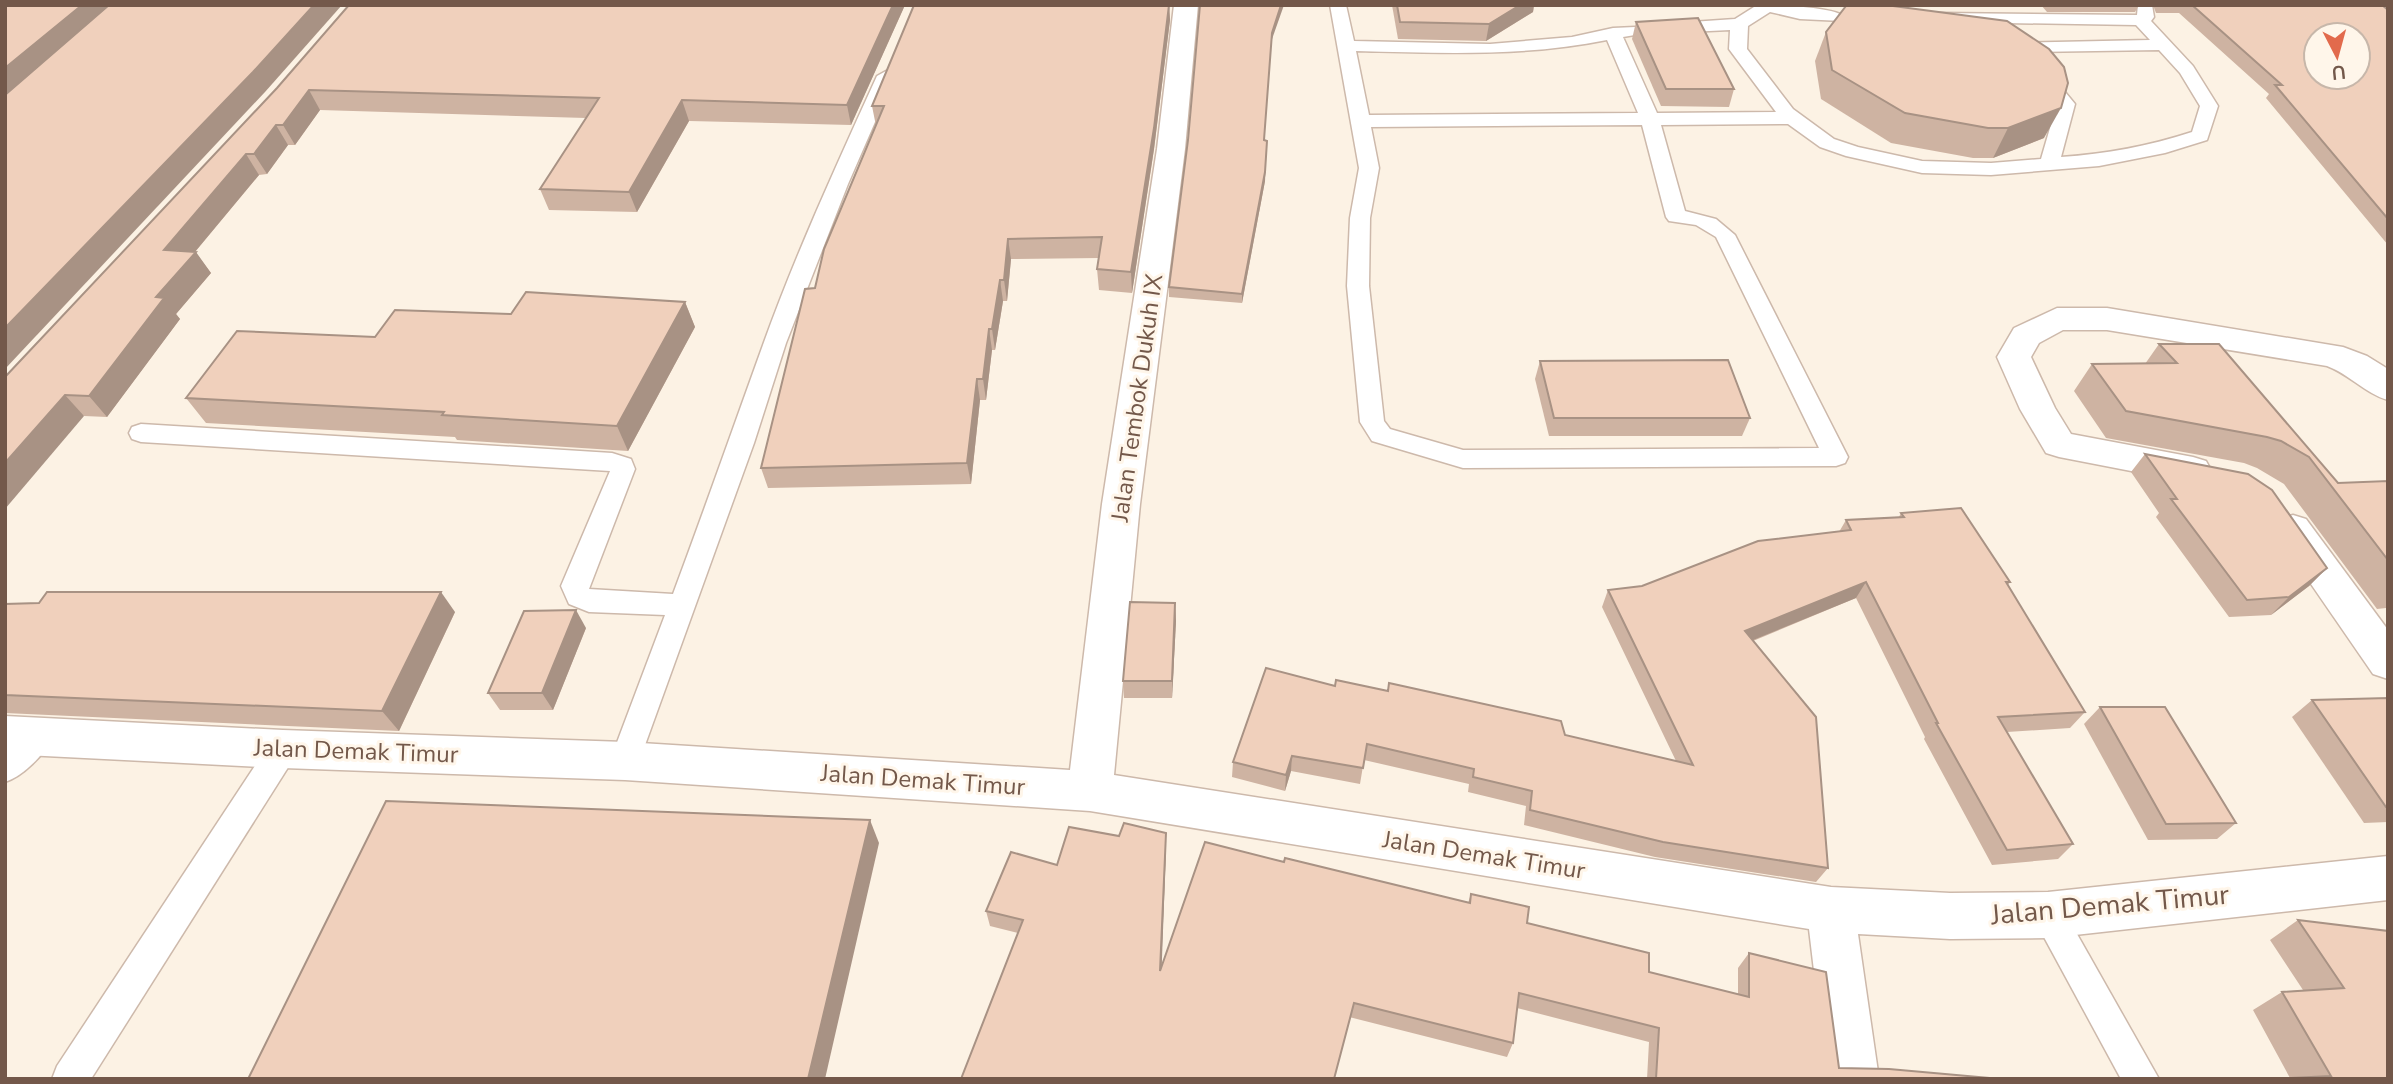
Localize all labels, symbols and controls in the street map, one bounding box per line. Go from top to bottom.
north arrow [2302,21,2372,91]
text: U [2330,58,2347,86]
street label: Jalan Tembok Dukuh IX [1104,272,1170,525]
street label: Jalan Demak Timur [252,731,459,771]
street label: Jalan Demak Timur [819,757,1027,803]
street label: Jalan Demak Timur [1379,823,1588,887]
street label: Jalan Demak Timur [1988,876,2231,934]

